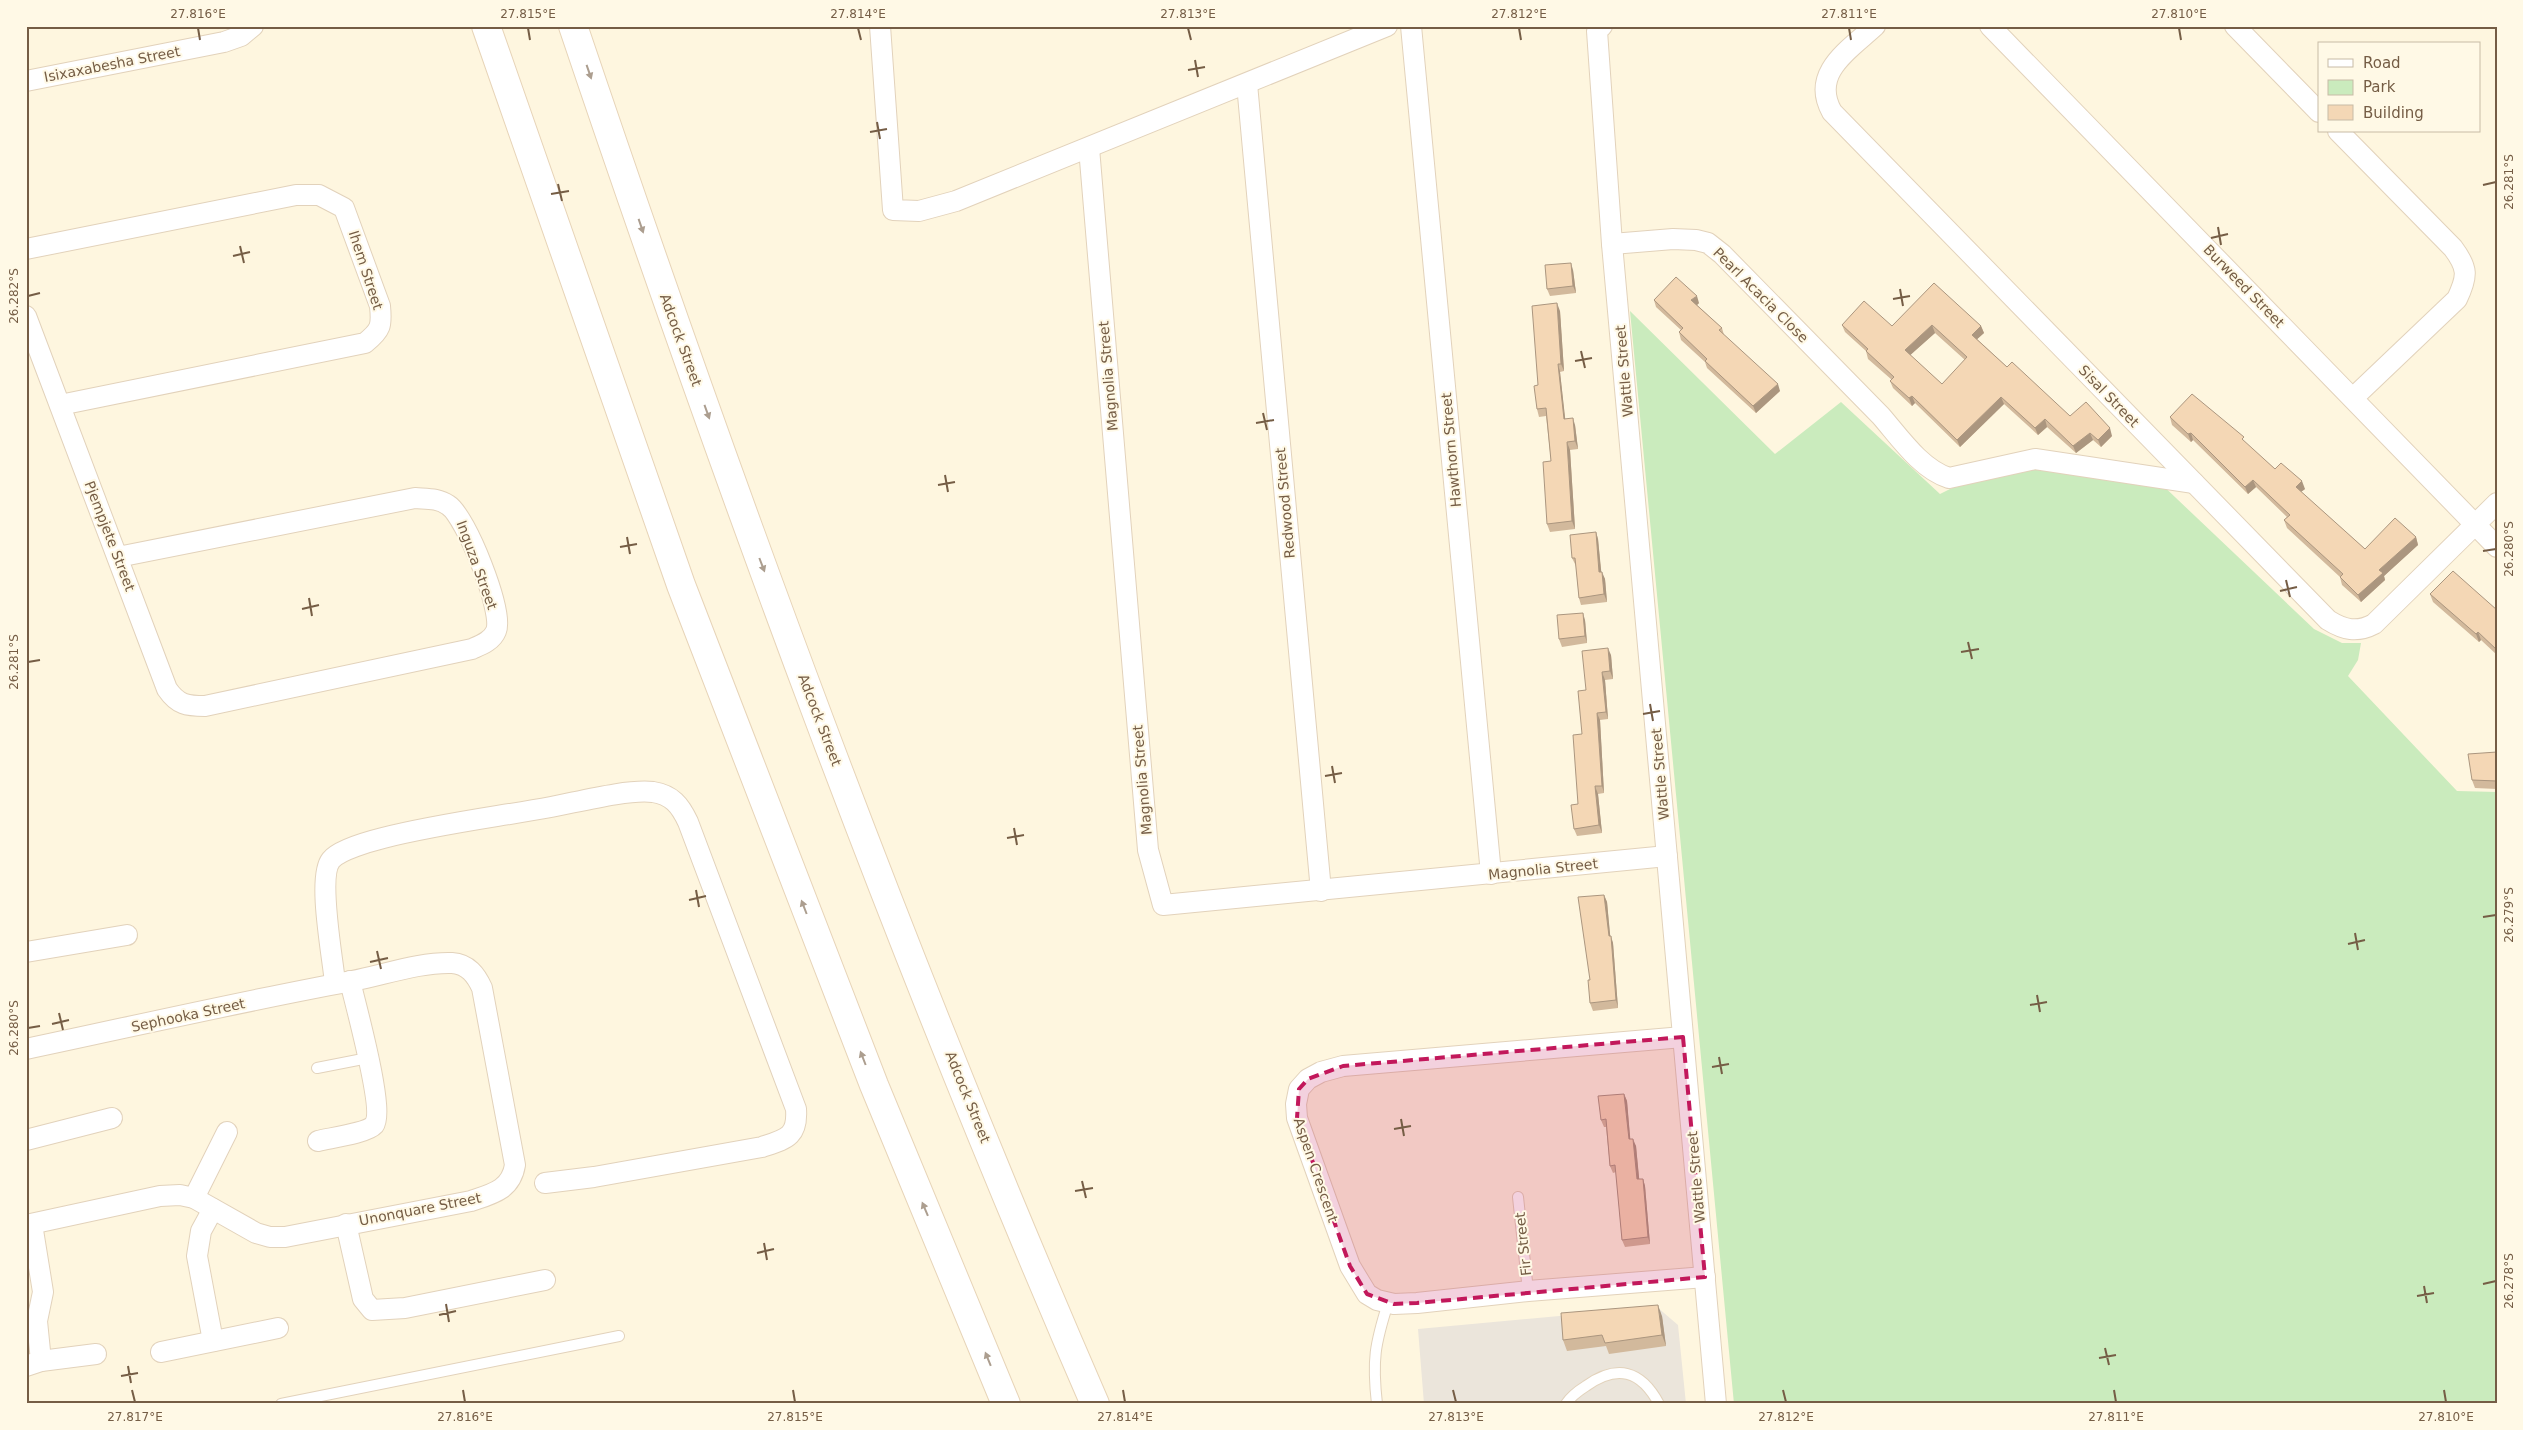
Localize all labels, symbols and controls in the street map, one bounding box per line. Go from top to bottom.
text: 27.816°E [170,7,226,21]
text: 27.815°E [500,7,556,21]
text: 27.814°E [830,7,886,21]
text: 27.813°E [1160,7,1216,21]
text: 27.812°E [1491,7,1547,21]
text: 27.811°E [1821,7,1877,21]
text: 27.810°E [2151,7,2207,21]
legend [2318,42,2480,132]
street label: Isixaxabesha Street [43,43,182,85]
text: Road [2363,54,2401,72]
one-way arrow [586,65,593,80]
text: Park [2363,78,2396,96]
text: Building [2363,104,2424,122]
text: 26.281°S [2502,154,2516,210]
one-way arrow [638,219,645,234]
street label: Ihem Street [346,228,386,312]
street label: Burweed Street [2200,241,2288,331]
street label: Pearl Acacia Close [1710,244,1812,346]
text: 26.282°S [7,268,21,324]
street label: Adcock Street [657,292,705,389]
street label: Magnolia Street [1095,320,1121,432]
street label: Wattle Street [1612,324,1636,418]
street label: Sisal Street [2076,362,2143,431]
street label: Hawthorn Street [1438,392,1464,508]
one-way arrow [704,405,711,420]
street label: Redwood Street [1272,446,1298,559]
street label: Pjempjete Street [82,478,139,594]
street label: Inguza Street [453,518,501,612]
text: 26.280°S [2502,521,2516,577]
one-way arrow [759,558,766,573]
text: 26.281°S [7,634,21,690]
street label: Adcock Street [795,672,845,769]
street label: Magnolia Street [1129,724,1155,836]
street label: Wattle Street [1648,727,1672,821]
street label: Magnolia Street [1487,855,1599,883]
text: 26.279°S [2502,887,2516,943]
one-way arrow [800,900,808,914]
street label: Sephooka Street [130,995,247,1035]
text: 26.280°S [7,1000,21,1056]
street label: Adcock Street [942,1049,994,1146]
one-way arrow [859,1051,867,1065]
street label: Aspen Crescent [1291,1116,1342,1225]
street label: Wattle Street [1684,1130,1708,1224]
street label: Unonquare Street [358,1189,483,1229]
one-way arrow [921,1201,929,1216]
street label: Fir Street [1512,1211,1534,1276]
text: 26.278°S [2502,1253,2516,1309]
one-way arrow [983,1352,991,1366]
text: 27.817°E [107,1410,163,1424]
text: 27.816°E [437,1410,493,1424]
text: 27.815°E [767,1410,823,1424]
text: 27.814°E [1097,1410,1153,1424]
text: 27.813°E [1428,1410,1484,1424]
text: 27.812°E [1758,1410,1814,1424]
text: 27.811°E [2088,1410,2144,1424]
text: 27.810°E [2418,1410,2474,1424]

